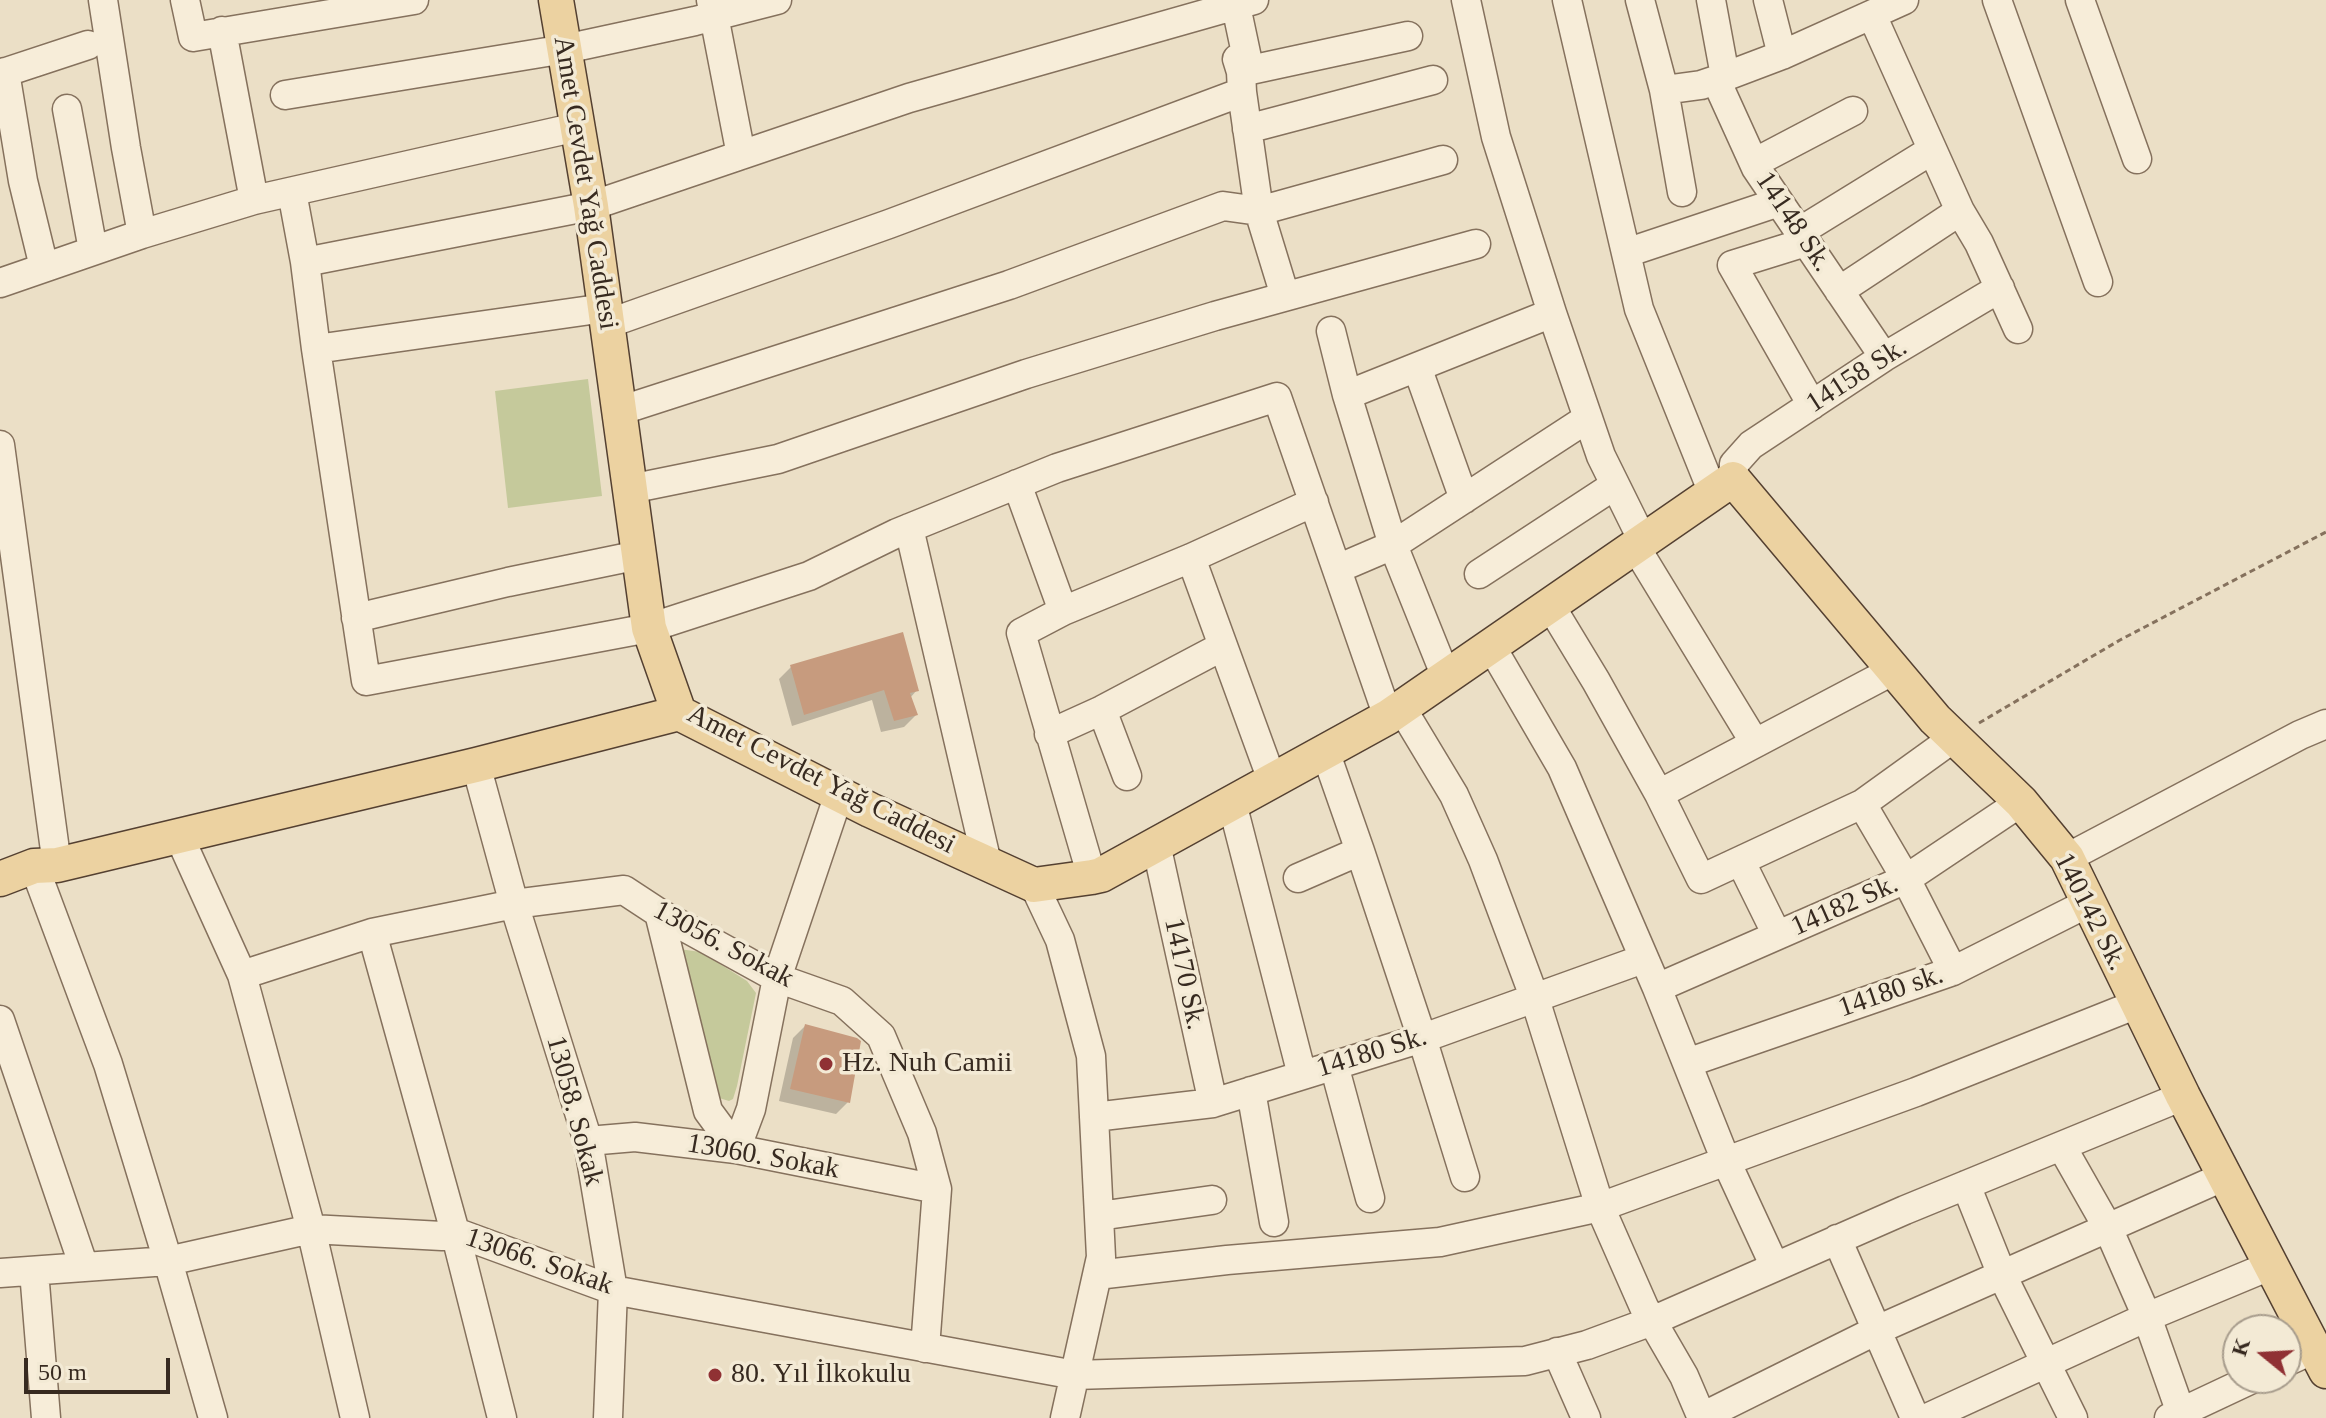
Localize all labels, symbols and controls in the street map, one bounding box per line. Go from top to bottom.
street label: Amet Cevdet Yağ Caddesi [545,34,625,332]
street label: 14148 Sk. [1747,166,1839,278]
street label: 14158 Sk. [1800,331,1914,421]
street label: Amet Cevdet Yağ Caddesi [681,698,961,862]
street label: 140142 Sk. [2046,848,2134,976]
street label: 14182 Sk. [1786,868,1904,944]
street label: 13056. Sokak [647,894,799,996]
street label: 14170 Sk. [1156,915,1212,1033]
street label: 14180 sk. [1834,958,1948,1026]
street label: 14180 Sk. [1313,1020,1431,1086]
street label: 13058. Sokak [538,1032,610,1190]
place label: Hz. Nuh Camii [842,1047,1012,1081]
marker: Hz. Nuh Camii [817,1055,835,1073]
street label: 13060. Sokak [684,1127,842,1187]
street label: 13066. Sokak [461,1221,617,1303]
north arrow [2222,1314,2302,1394]
text: K [2226,1335,2255,1359]
scale bar [28,1342,174,1392]
place label: 80. Yıl İlkokulu [731,1358,911,1392]
text: 50 m [38,1359,87,1385]
marker: 80. Yıl İlkokulu [706,1366,724,1384]

